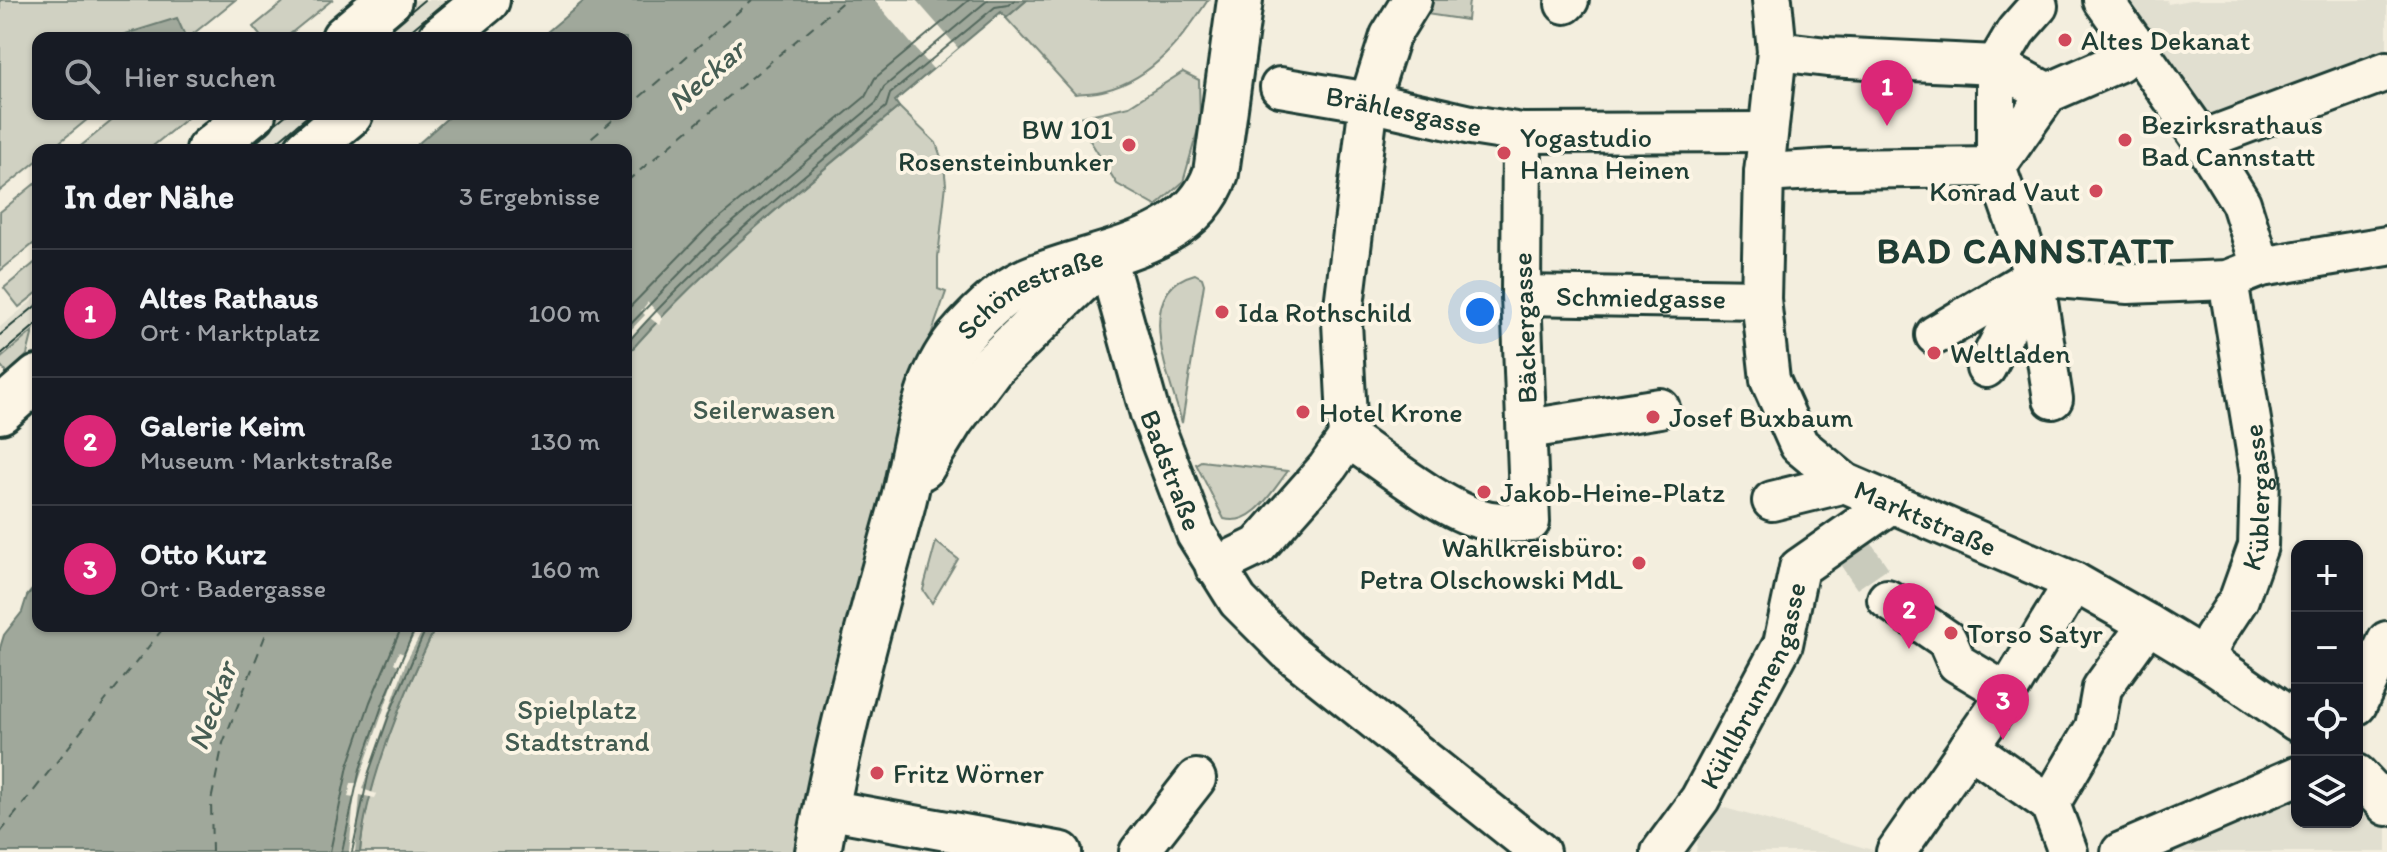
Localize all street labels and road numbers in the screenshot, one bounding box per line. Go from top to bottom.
street label: Brählesgasse [1323,78,1484,143]
street label: Schönestraße [949,239,1107,346]
street label: Bäckergasse [1504,252,1544,404]
street label: Schmiedgasse [1556,279,1726,315]
street label: Badstraße [1133,405,1210,535]
street label: Küblergasse [2234,422,2277,575]
street label: Marktstraße [1849,472,2002,564]
street label: Kühlbrunnengasse [1692,579,1813,795]

